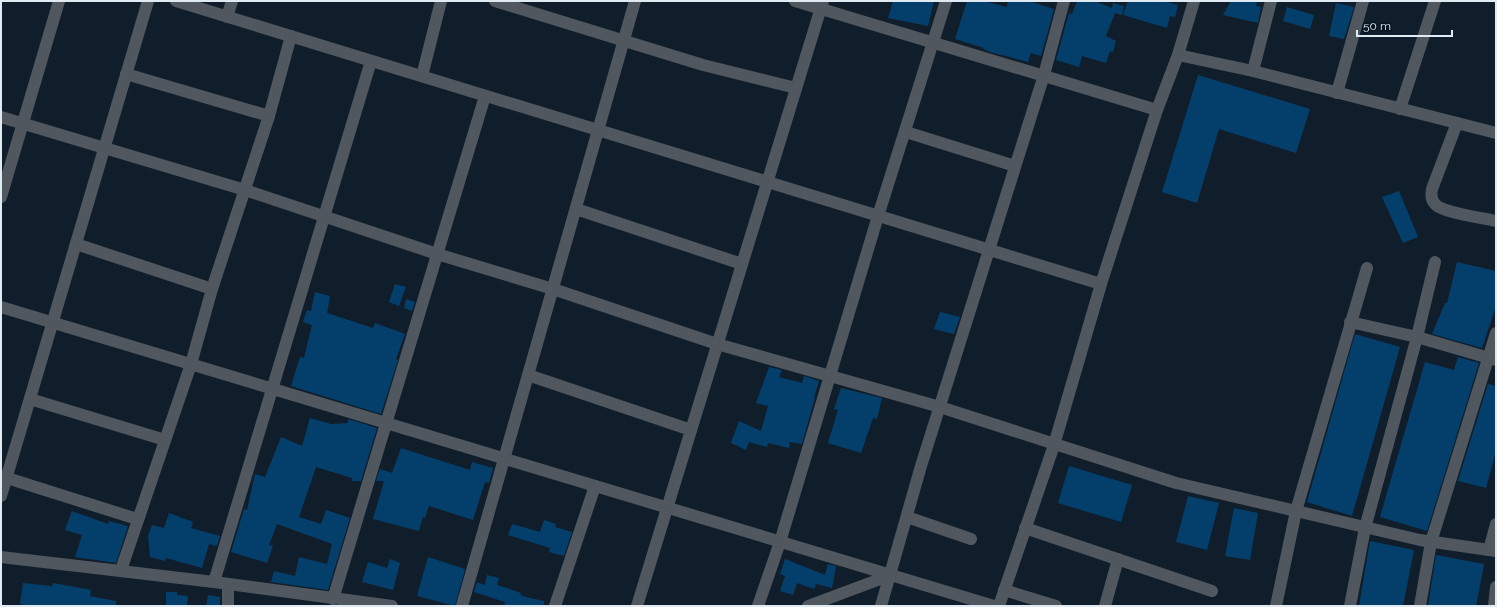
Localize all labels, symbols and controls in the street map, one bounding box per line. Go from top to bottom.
scale bar [1357,12,1452,38]
text: 50 m [1363,19,1391,33]

